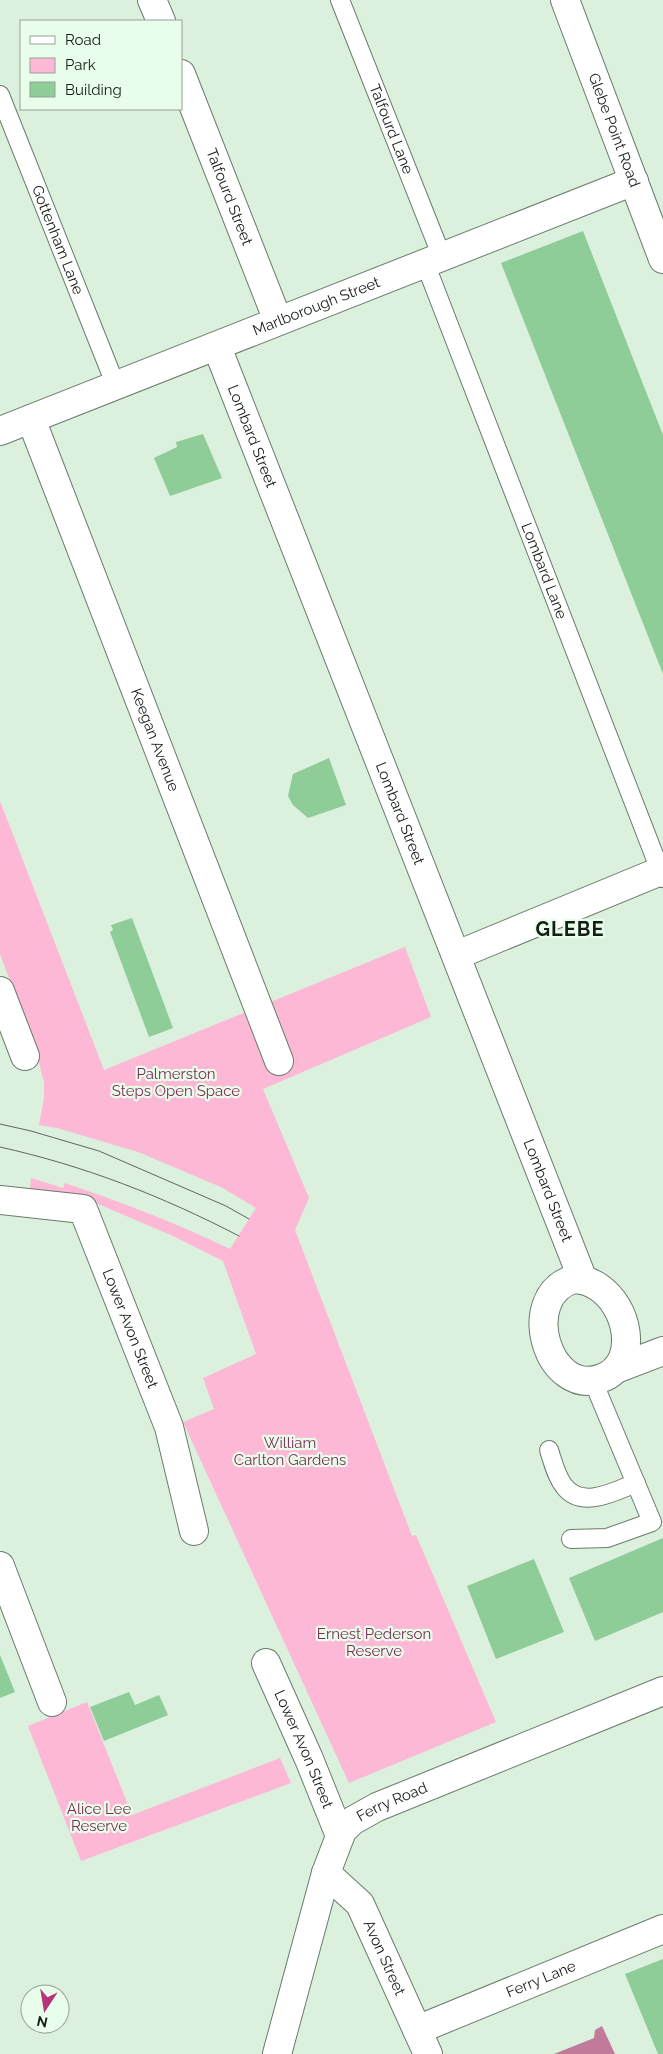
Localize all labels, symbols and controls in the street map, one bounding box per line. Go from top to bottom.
legend [20,20,182,110]
text: Road [65,31,101,49]
text: Park [65,56,96,74]
street label: Glebe Point Road [584,70,644,190]
text: Building [65,81,122,99]
street label: Talfourd Lane [365,82,417,177]
street label: Talfourd Street [202,146,256,248]
street label: Gottenham Lane [28,183,88,297]
street label: Marlborough Street [250,273,383,339]
street label: Lombard Street [224,383,280,490]
street label: Lombard Lane [517,520,571,622]
street label: Keegan Avenue [127,686,183,794]
street label: Lombard Street [372,760,428,867]
district label: GLEBE [536,917,604,941]
park label: Palmerston Steps Open Space [112,1065,240,1100]
street label: Lombard Street [520,1137,576,1244]
street label: Lower Avon Street [99,1266,162,1391]
park label: William Carlton Gardens [234,1434,346,1469]
park label: Ernest Pederson Reserve [317,1625,431,1660]
street label: Lower Avon Street [270,1687,337,1811]
street label: Ferry Road [353,1779,430,1826]
park label: Alice Lee Reserve [67,1800,131,1835]
street label: Avon Street [360,1917,409,1998]
street label: Ferry Lane [503,1957,579,2001]
north arrow [20,1984,70,2034]
text: N [35,2013,49,2031]

